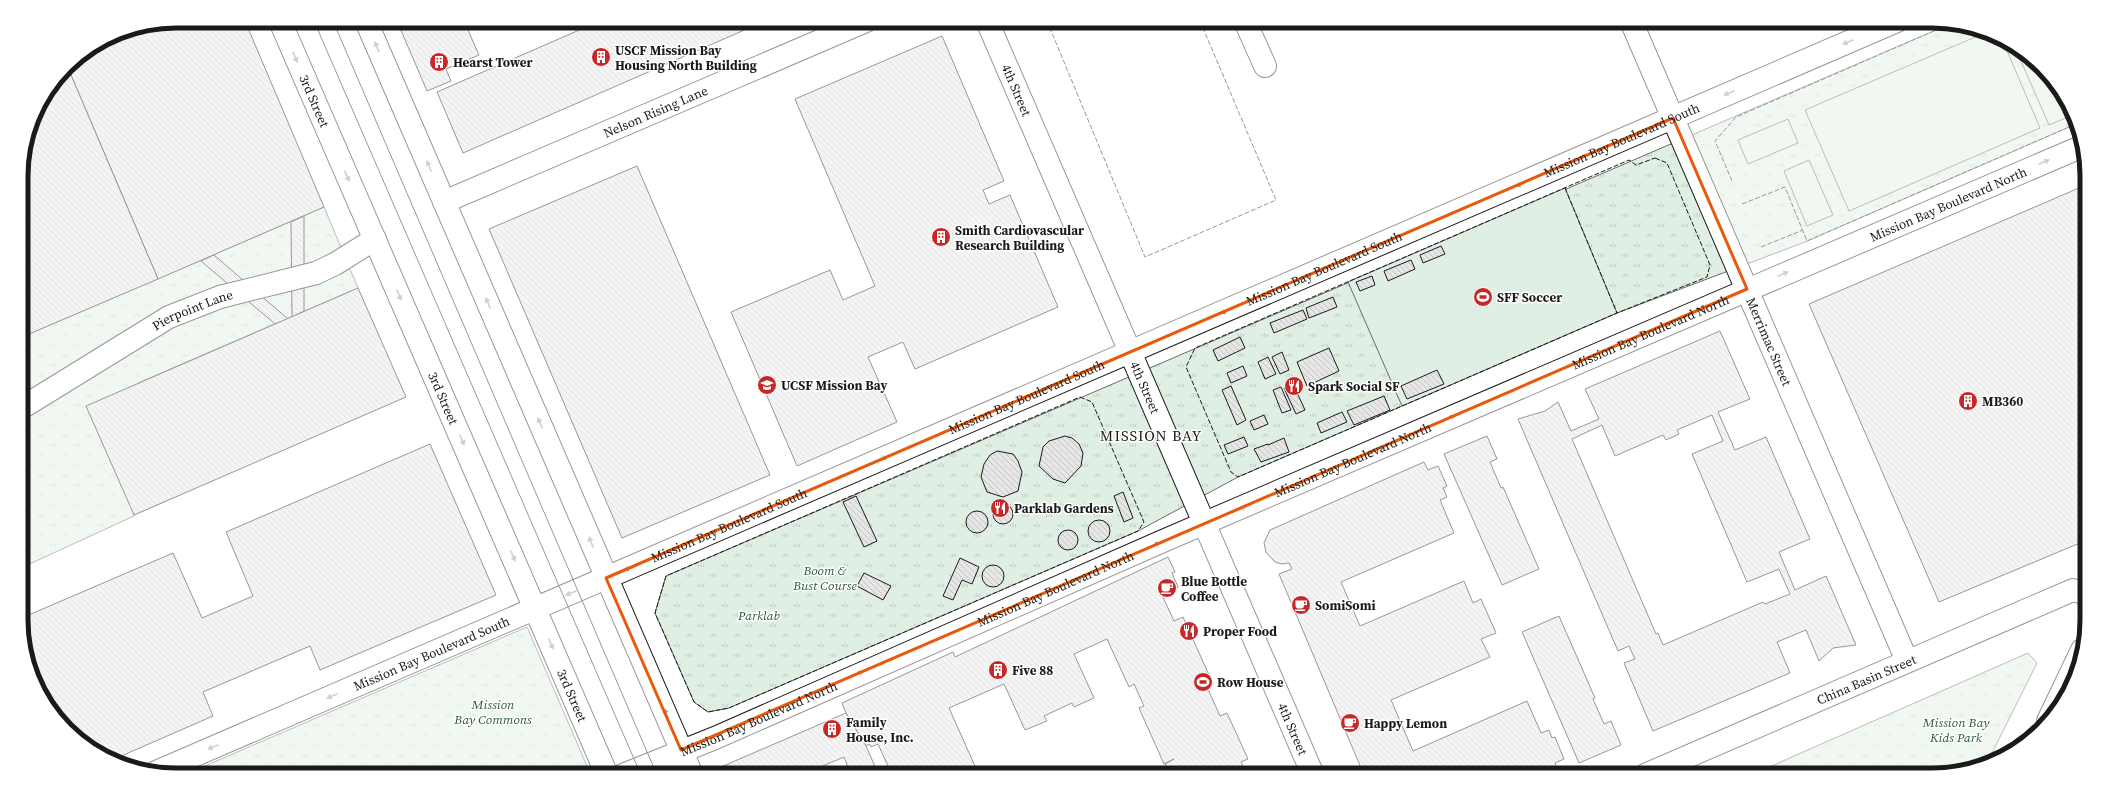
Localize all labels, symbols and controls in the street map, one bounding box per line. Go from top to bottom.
one-way arrow [1842,39,1854,45]
one-way arrow [374,40,380,52]
place label: USCF Mission Bay Housing North Building [615,42,757,74]
building icon: USCF Mission Bay Housing North Building [590,46,612,68]
one-way arrow [293,51,299,63]
building icon: Hearst Tower [428,51,450,73]
place label: Hearst Tower [453,54,534,71]
street label: 4th Street [998,61,1035,119]
street label: 3rd Street [295,72,333,131]
street label: Nelson Rising Lane [601,82,711,142]
one-way arrow [1722,91,1734,97]
street label: Mission Bay Boulevard South [1541,99,1703,181]
one-way arrow [2038,159,2050,165]
one-way arrow [426,160,432,172]
street label: Mission Bay Boulevard North [1867,163,2030,246]
one-way arrow [345,170,351,182]
one-way arrow [1515,181,1527,187]
place label: Smith Cardiovascular Research Building [955,222,1085,254]
building icon: Smith Cardiovascular Research Building [930,226,952,248]
street label: Mission Bay Boulevard South [1243,227,1405,310]
one-way arrow [1777,271,1789,277]
street label: Pierpoint Lane [149,286,235,334]
sports icon: SFF Soccer [1472,286,1494,308]
place label: SFF Soccer [1497,289,1563,306]
one-way arrow [396,290,402,301]
street label: Mission Bay Boulevard North [1569,291,1732,373]
street label: Merrimac Street [1742,295,1796,389]
one-way arrow [485,298,491,309]
one-way arrow [1221,308,1232,314]
street label: Mission Bay Boulevard South [946,356,1108,438]
street label: 4th Street [1126,359,1164,417]
street label: 3rd Street [424,369,462,428]
school or university icon: UCSF Mission Bay [756,374,778,396]
restaurant icon: Spark Social SF [1283,375,1305,397]
place label: UCSF Mission Bay [781,377,887,394]
place label: Spark Social SF [1308,378,1400,395]
building icon: MB360 [1957,390,1979,412]
place label: MB360 [1982,393,2023,410]
one-way arrow [1444,415,1456,421]
one-way arrow [536,416,542,428]
street label: Mission Bay Boulevard North [1272,419,1434,501]
district label: MISSION BAY [1100,425,1202,446]
one-way arrow [459,434,465,446]
one-way arrow [880,454,892,460]
street label: Mission Bay Boulevard South [648,484,810,566]
restaurant icon: Parklab Gardens [989,497,1011,519]
place label: Parklab Gardens [1014,500,1114,517]
one-way arrow [1235,506,1246,512]
one-way arrow [588,536,594,547]
one-way arrow [1150,541,1162,547]
street label: Mission Bay Boulevard North [975,547,1137,631]
one-way arrow [510,551,516,563]
park label: Boom & Bust Course [792,562,857,594]
one-way arrow [623,565,634,571]
place label: Blue Bottle Coffee [1181,573,1247,605]
cafe icon: Blue Bottle Coffee [1156,577,1178,599]
one-way arrow [565,590,576,596]
cafe icon: SomiSomi [1290,594,1312,616]
place label: SomiSomi [1315,597,1376,614]
park label: Parklab [737,607,780,624]
street label: Mission Bay Boulevard South [351,612,513,695]
restaurant icon: Proper Food [1178,620,1200,642]
place label: Proper Food [1203,623,1277,640]
one-way arrow [548,639,554,651]
street label: China Basin Street [1814,651,1919,709]
building icon: Five 88 [987,659,1009,681]
place label: Five 88 [1012,662,1053,679]
street label: 3rd Street [553,666,591,725]
one-way arrow [852,670,864,676]
sports icon: Row House [1192,671,1214,693]
place label: Row House [1217,674,1284,691]
street label: Mission Bay Boulevard North [678,677,840,760]
one-way arrow [327,693,338,699]
park label: Mission Bay Commons [453,696,532,728]
street label: 4th Street [1274,700,1312,758]
one-way arrow [662,708,668,720]
cafe icon: Happy Lemon [1339,712,1361,734]
place label: Family House, Inc. [846,714,914,746]
park label: Mission Bay Kids Park [1922,714,1990,746]
place label: Happy Lemon [1364,715,1447,732]
building icon: Family House, Inc. [821,718,843,740]
one-way arrow [206,745,218,751]

